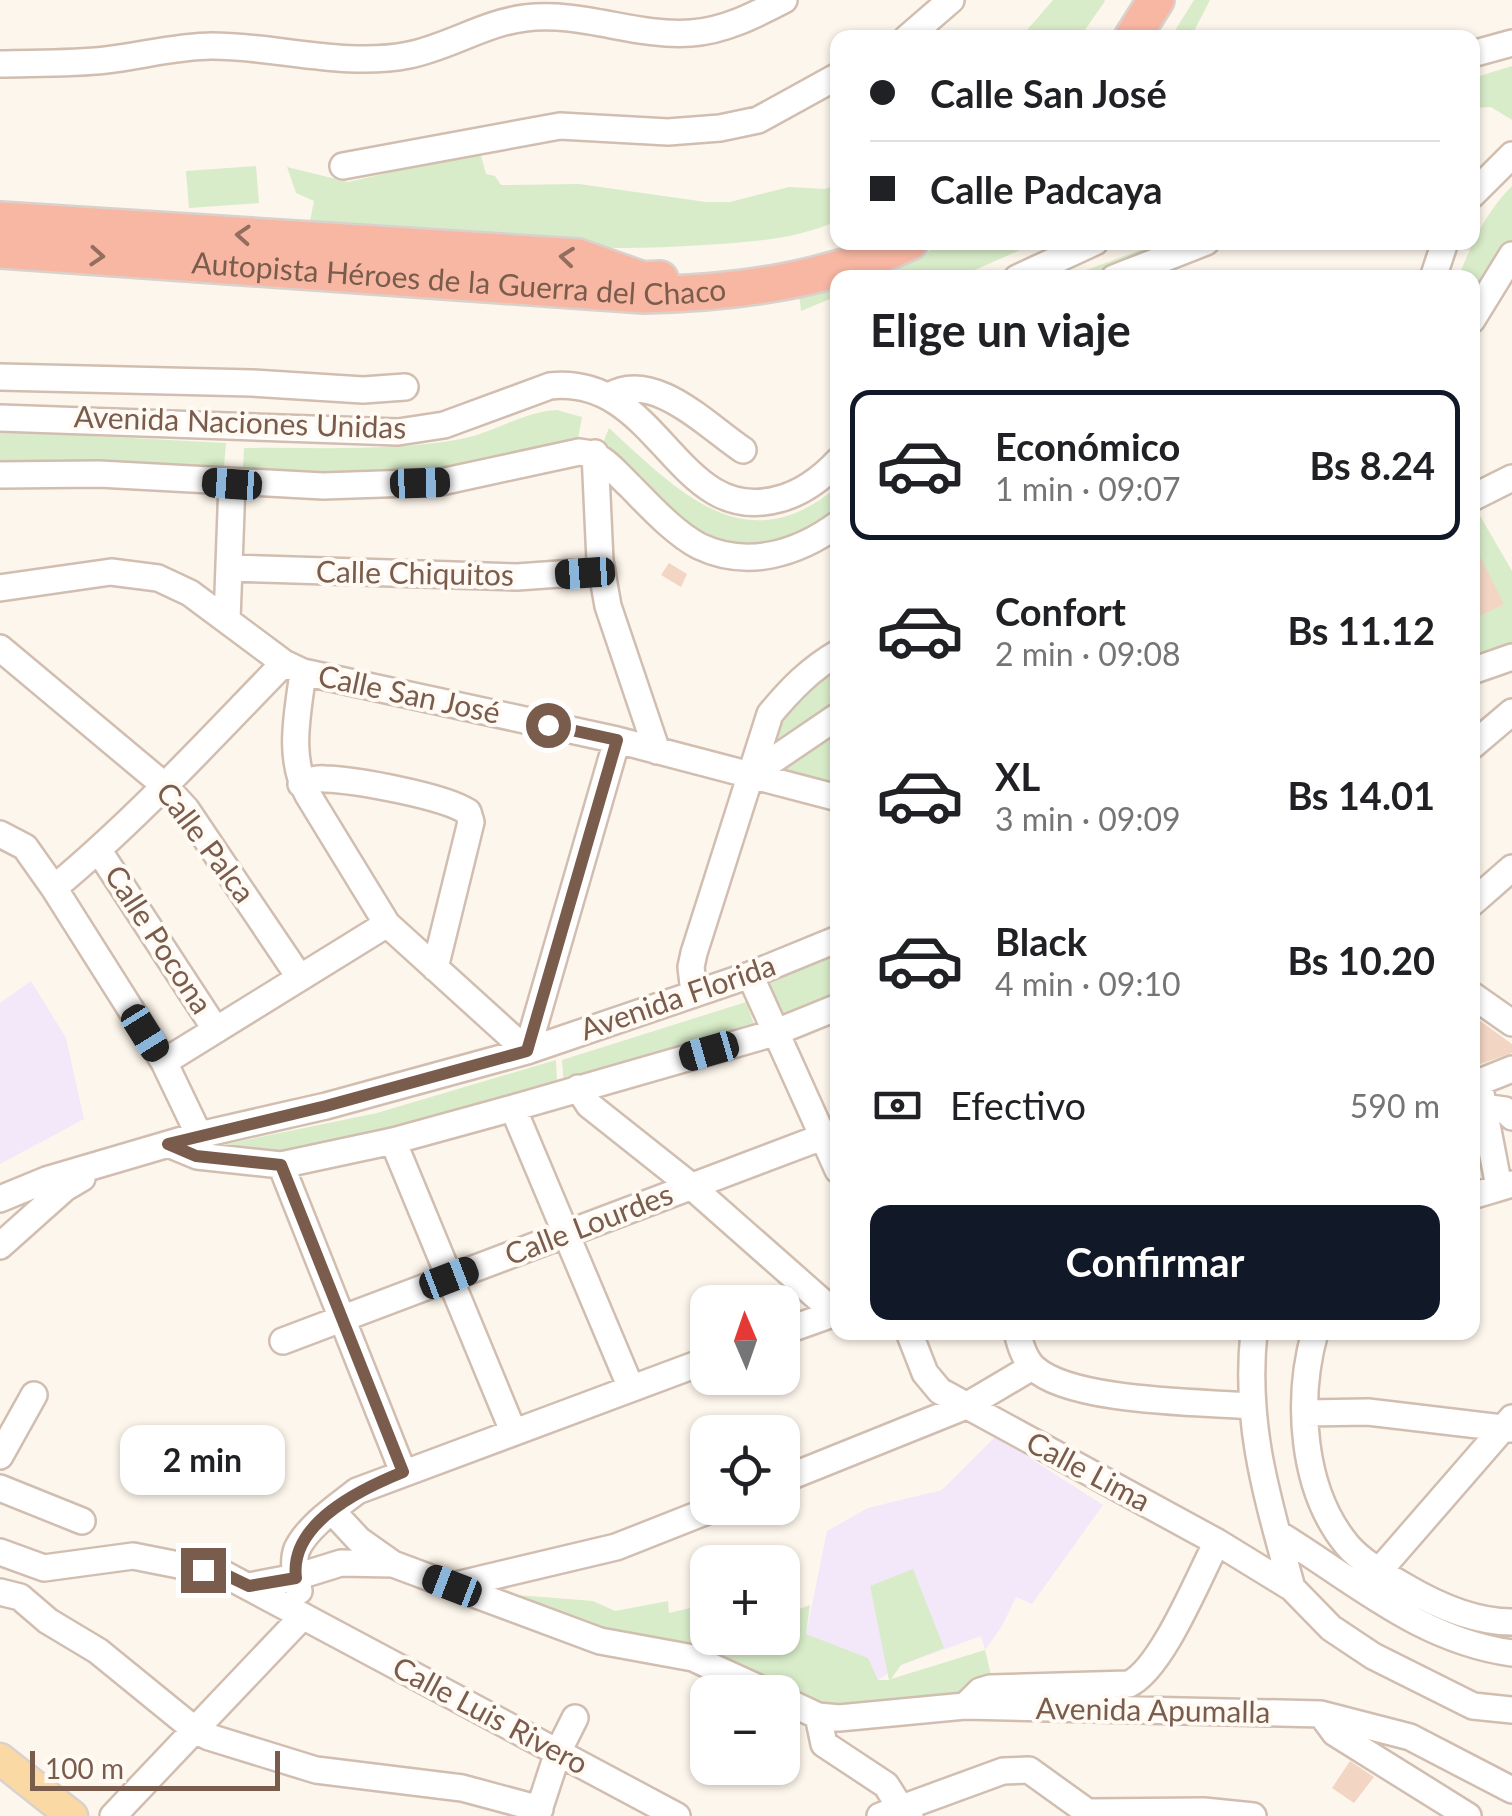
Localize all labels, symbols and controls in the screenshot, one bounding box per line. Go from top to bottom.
text: Calle San José [930,70,1167,116]
text: Calle Padcaya [930,166,1163,212]
one-way arrow [234,225,250,247]
street label: Autopista Héroes de la Guerra del Chaco [191,243,728,311]
one-way arrow [90,245,106,266]
one-way arrow [559,247,575,268]
text: Elige un viaje [870,303,1131,357]
street label: Avenida Naciones Unidas [73,397,407,445]
icon: car [875,420,965,510]
text: Económico [995,423,1180,469]
text: Bs 8.24 [1310,442,1435,488]
car [201,467,263,501]
car [389,467,451,499]
text: 1 min · 09:07 [995,469,1181,508]
street label: Calle Chiquitos [316,552,514,592]
car [554,556,616,590]
icon: car [875,585,965,675]
text: Confort [995,588,1126,634]
text: Bs 11.12 [1288,607,1435,653]
text: 2 min · 09:08 [995,634,1181,673]
street label: Calle San José [315,656,504,730]
route start [526,703,571,748]
icon: car [875,750,965,840]
text: XL [995,753,1040,799]
text: Bs 14.01 [1288,772,1435,818]
street label: Calle Palca [150,774,264,909]
text: 3 min · 09:09 [995,799,1181,838]
street label: Calle Pocona [98,858,221,1020]
icon: car [875,915,965,1005]
text: Black [995,918,1087,964]
text: Bs 10.20 [1288,937,1435,983]
street label: Avenida Florida [575,946,780,1046]
text: 4 min · 09:10 [995,964,1181,1003]
car [116,1000,174,1066]
car [676,1028,742,1074]
icon: cash [870,1078,925,1133]
text: Efectivo [950,1082,1086,1128]
text: 590 m [1350,1086,1440,1125]
street label: Calle Lourdes [499,1175,677,1272]
button: Confirmar [870,1205,1440,1320]
car [416,1253,482,1303]
north arrow [690,1285,800,1395]
map controls [690,1285,800,1785]
button: locate [690,1415,800,1525]
street label: Calle Lima [1021,1423,1157,1518]
callout: 2 min [120,1425,286,1495]
text: 2 min [163,1440,242,1479]
button: + [690,1545,800,1655]
route end [181,1548,226,1593]
car [419,1561,485,1611]
street label: Calle Luis Rivero [387,1648,595,1781]
button: − [690,1675,800,1785]
street label: Avenida Apumalla [1035,1689,1271,1729]
scale bar [30,1746,280,1790]
text: 100 m [45,1751,124,1785]

